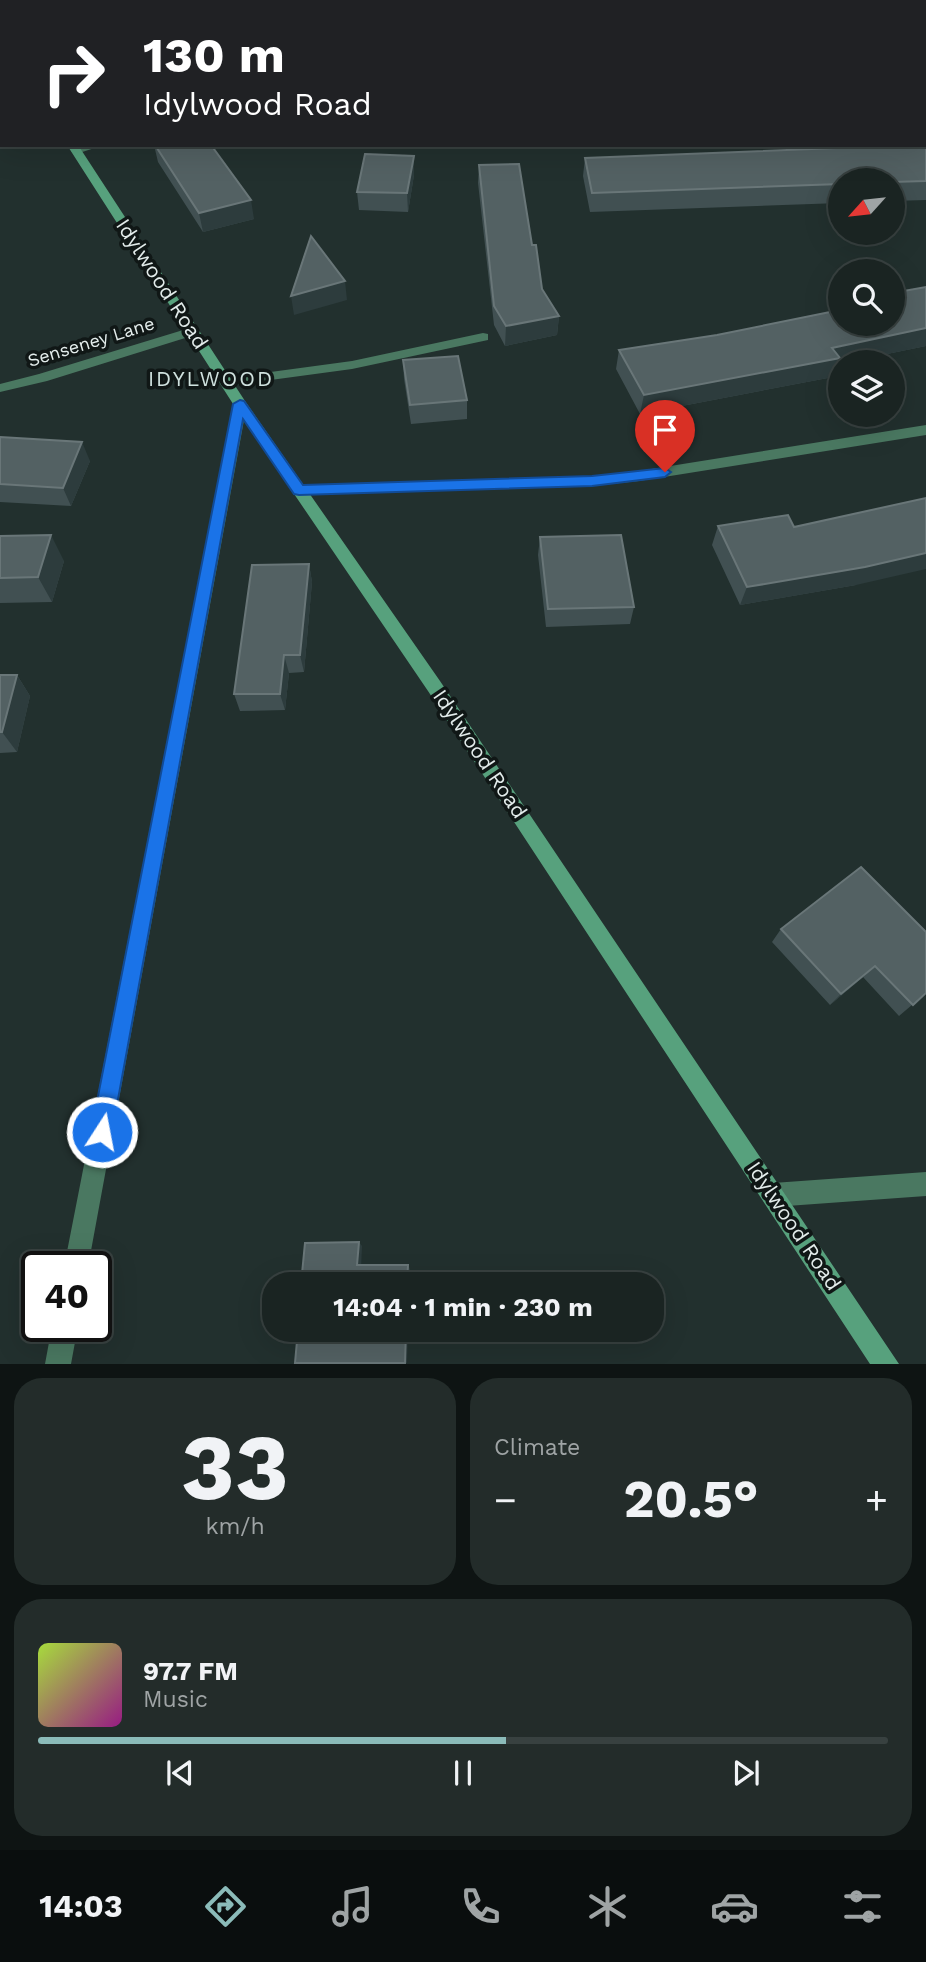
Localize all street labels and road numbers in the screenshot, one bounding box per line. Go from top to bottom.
street label: Idylwood Road [111,214,214,353]
street label: Senseney Lane [25,312,157,371]
street label: Idylwood Road [428,684,533,823]
street label: Idylwood Road [742,1156,847,1295]

